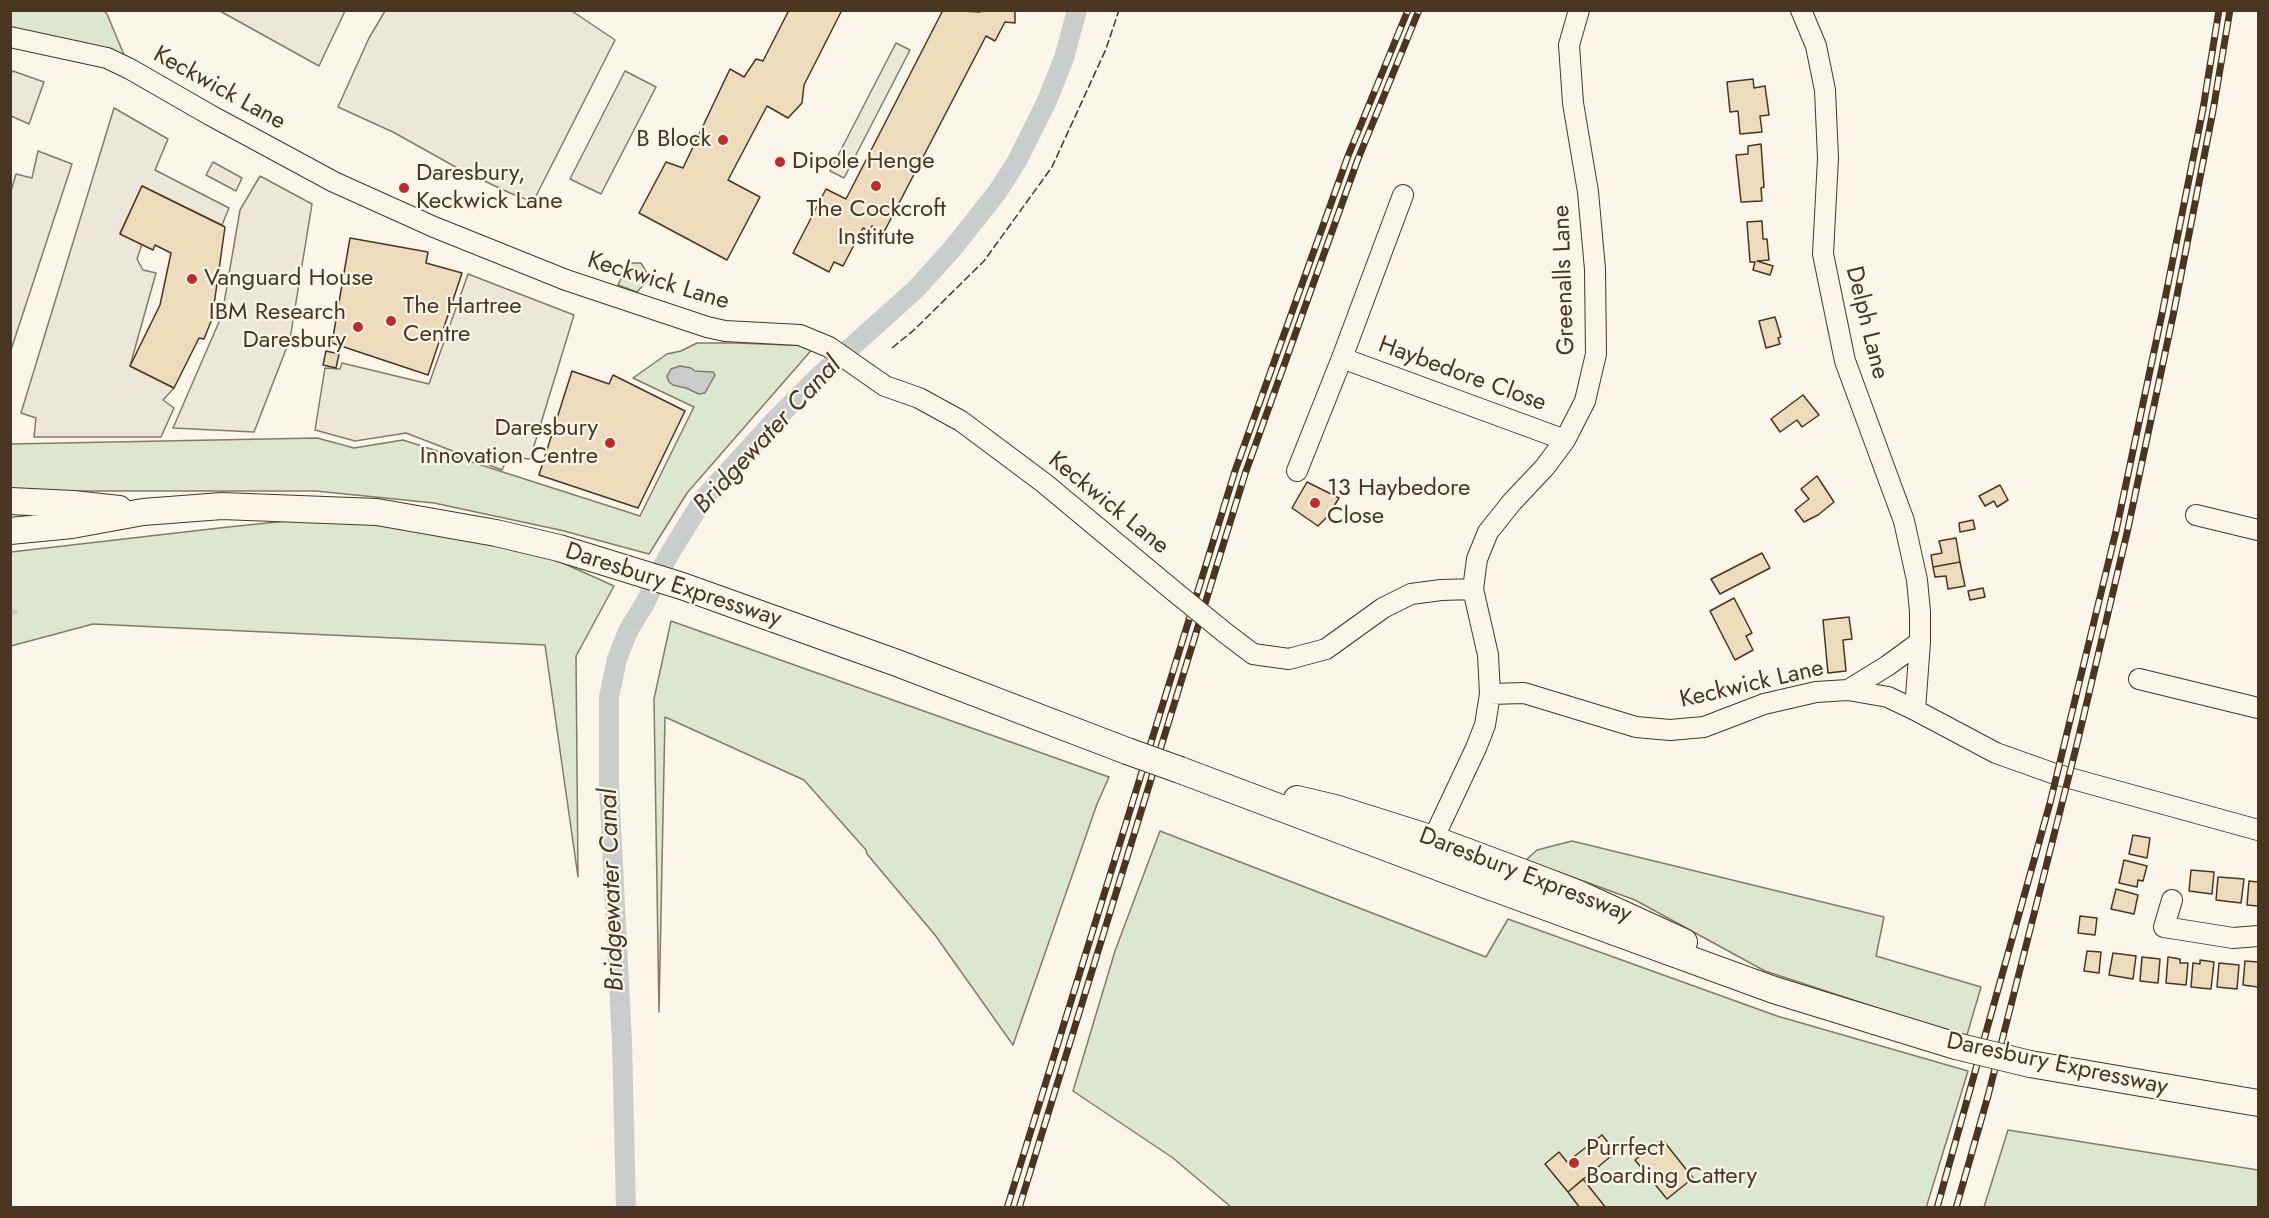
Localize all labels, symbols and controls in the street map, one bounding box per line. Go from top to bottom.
street label: Keckwick Lane [148,41,290,137]
place label: B Block [636,126,711,154]
marker: B Block [716,133,730,147]
place label: Dipole Henge [792,148,935,176]
marker: Dipole Henge [773,155,787,169]
place label: Daresbury, Keckwick Lane [416,160,563,216]
marker: The Cockcroft Institute [869,179,883,193]
marker: Daresbury, Keckwick Lane [397,181,411,195]
place label: The Cockcroft Institute [806,196,946,252]
street label: Greenalls Lane [1548,204,1582,356]
street label: Keckwick Lane [584,247,732,317]
street label: Delph Lane [1838,264,1894,382]
place label: Vanguard House [204,265,373,293]
marker: Vanguard House [185,272,199,286]
place label: The Hartree Centre [403,293,522,349]
place label: IBM Research Daresbury [209,299,346,355]
marker: The Hartree Centre [384,314,398,328]
marker: IBM Research Daresbury [351,320,365,334]
street label: Haybedore Close [1374,331,1550,419]
water label: Bridgewater Canal [687,351,849,521]
place label: Daresbury Innovation Centre [420,415,598,471]
marker: Daresbury Innovation Centre [603,436,617,450]
street label: Keckwick Lane [1042,447,1174,561]
place label: 13 Haybedore Close [1327,475,1470,531]
marker: 13 Haybedore Close [1308,496,1322,510]
street label: Daresbury Expressway [561,537,785,635]
street label: Keckwick Lane [1677,654,1827,716]
water label: Bridgewater Canal [594,788,632,992]
street label: Daresbury Expressway [1415,822,1635,930]
street label: Daresbury Expressway [1944,1027,2170,1103]
place label: Purrfect Boarding Cattery [1586,1135,1757,1191]
marker: Purrfect Boarding Cattery [1567,1156,1581,1170]

